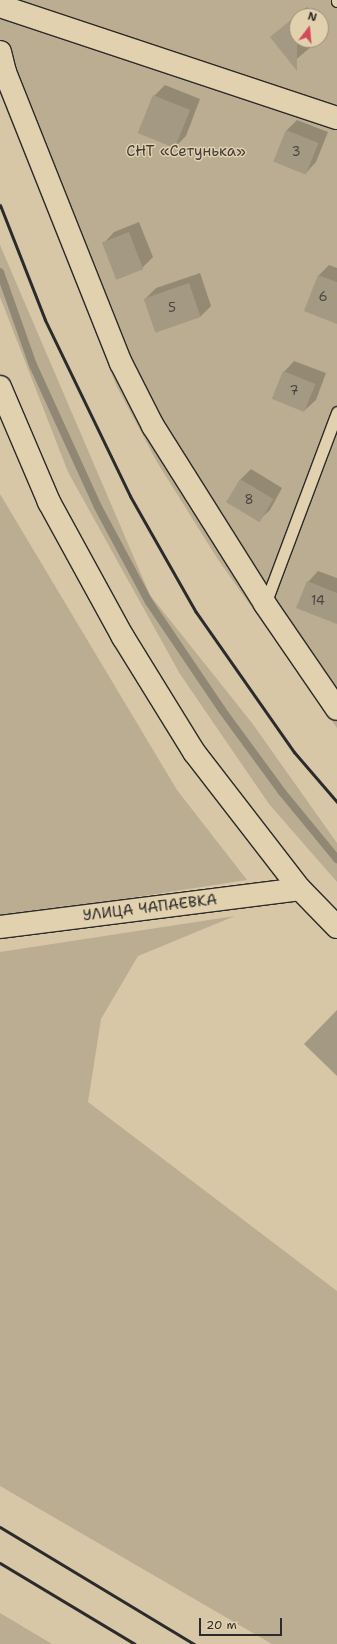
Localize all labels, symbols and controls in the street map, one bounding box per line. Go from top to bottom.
north arrow [289,8,329,48]
text: N [306,9,318,25]
park label: СНТ «Сетунька» [126,143,246,161]
house number: 3 [291,144,301,160]
house number: 6 [318,289,328,305]
house number: 5 [168,300,176,316]
house number: 7 [289,383,299,399]
house number: 8 [244,492,254,508]
house number: 14 [311,593,325,609]
street label: УЛИЦА ЧАПАЕВКА [82,891,218,925]
scale bar [201,1610,284,1636]
text: 20 m [206,1617,237,1633]

